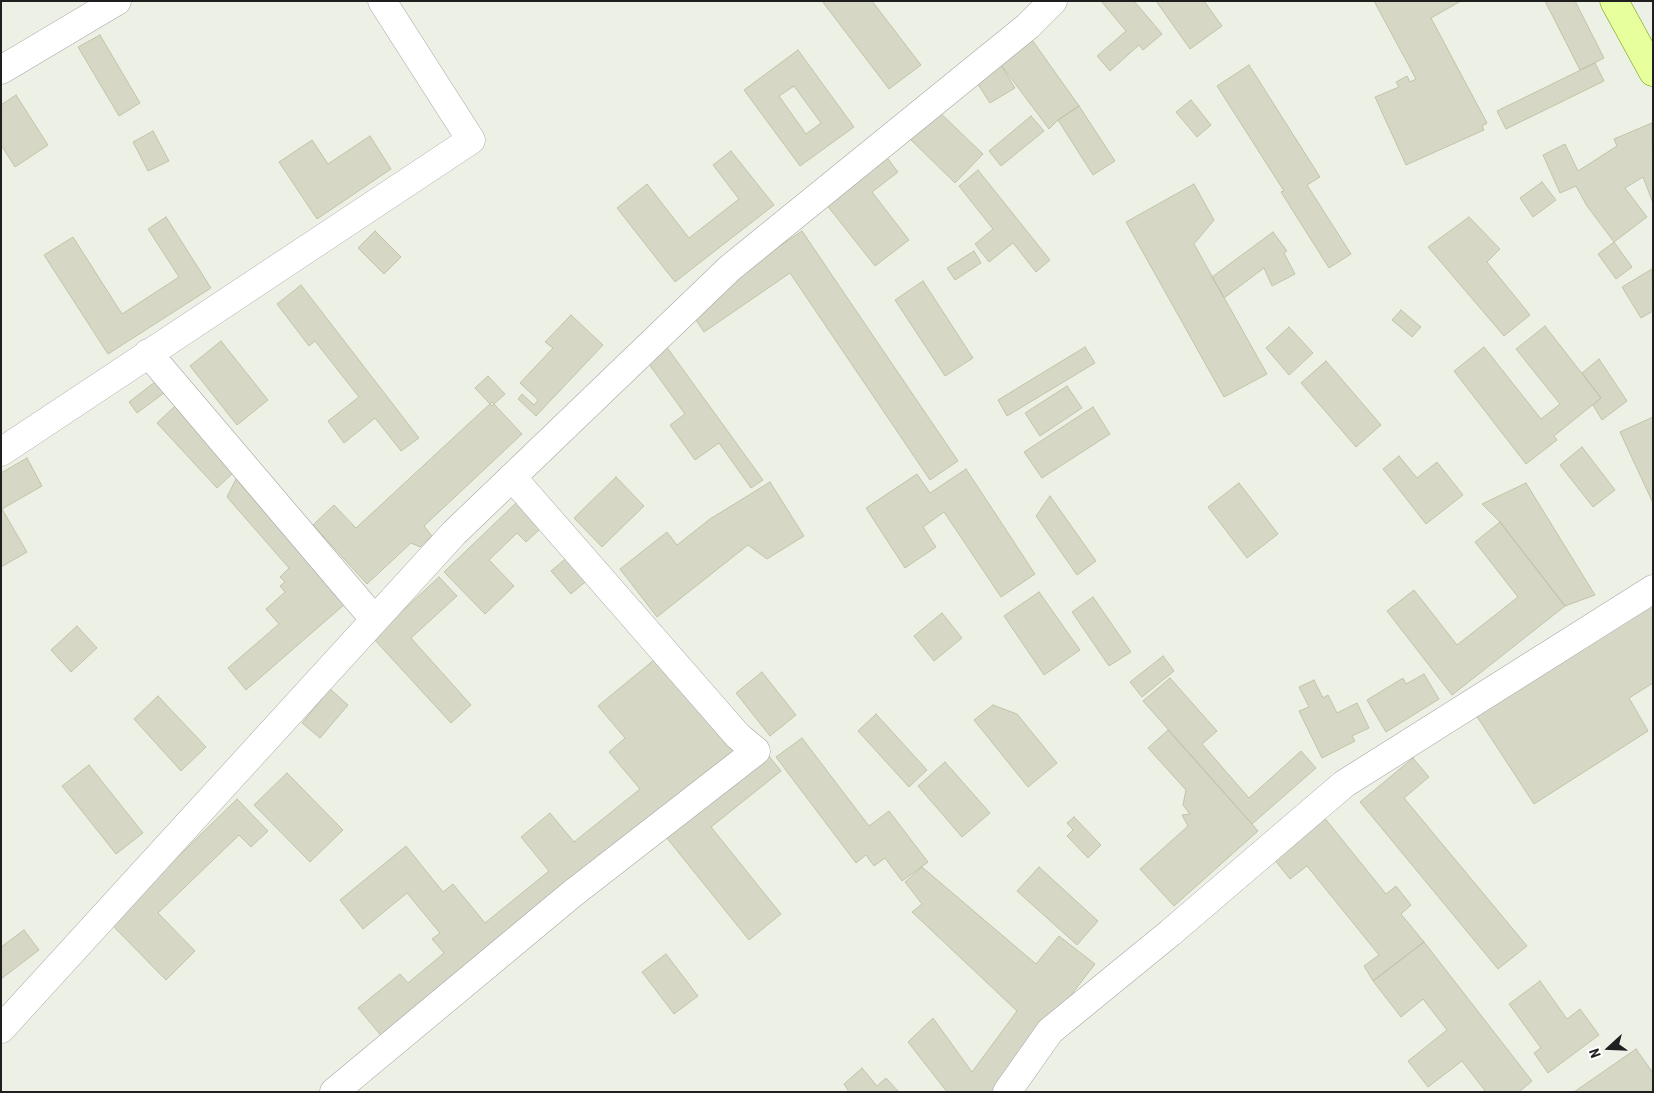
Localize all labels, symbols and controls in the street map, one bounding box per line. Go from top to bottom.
north arrow [1584,1023,1634,1073]
text: N [1586,1046,1604,1060]

